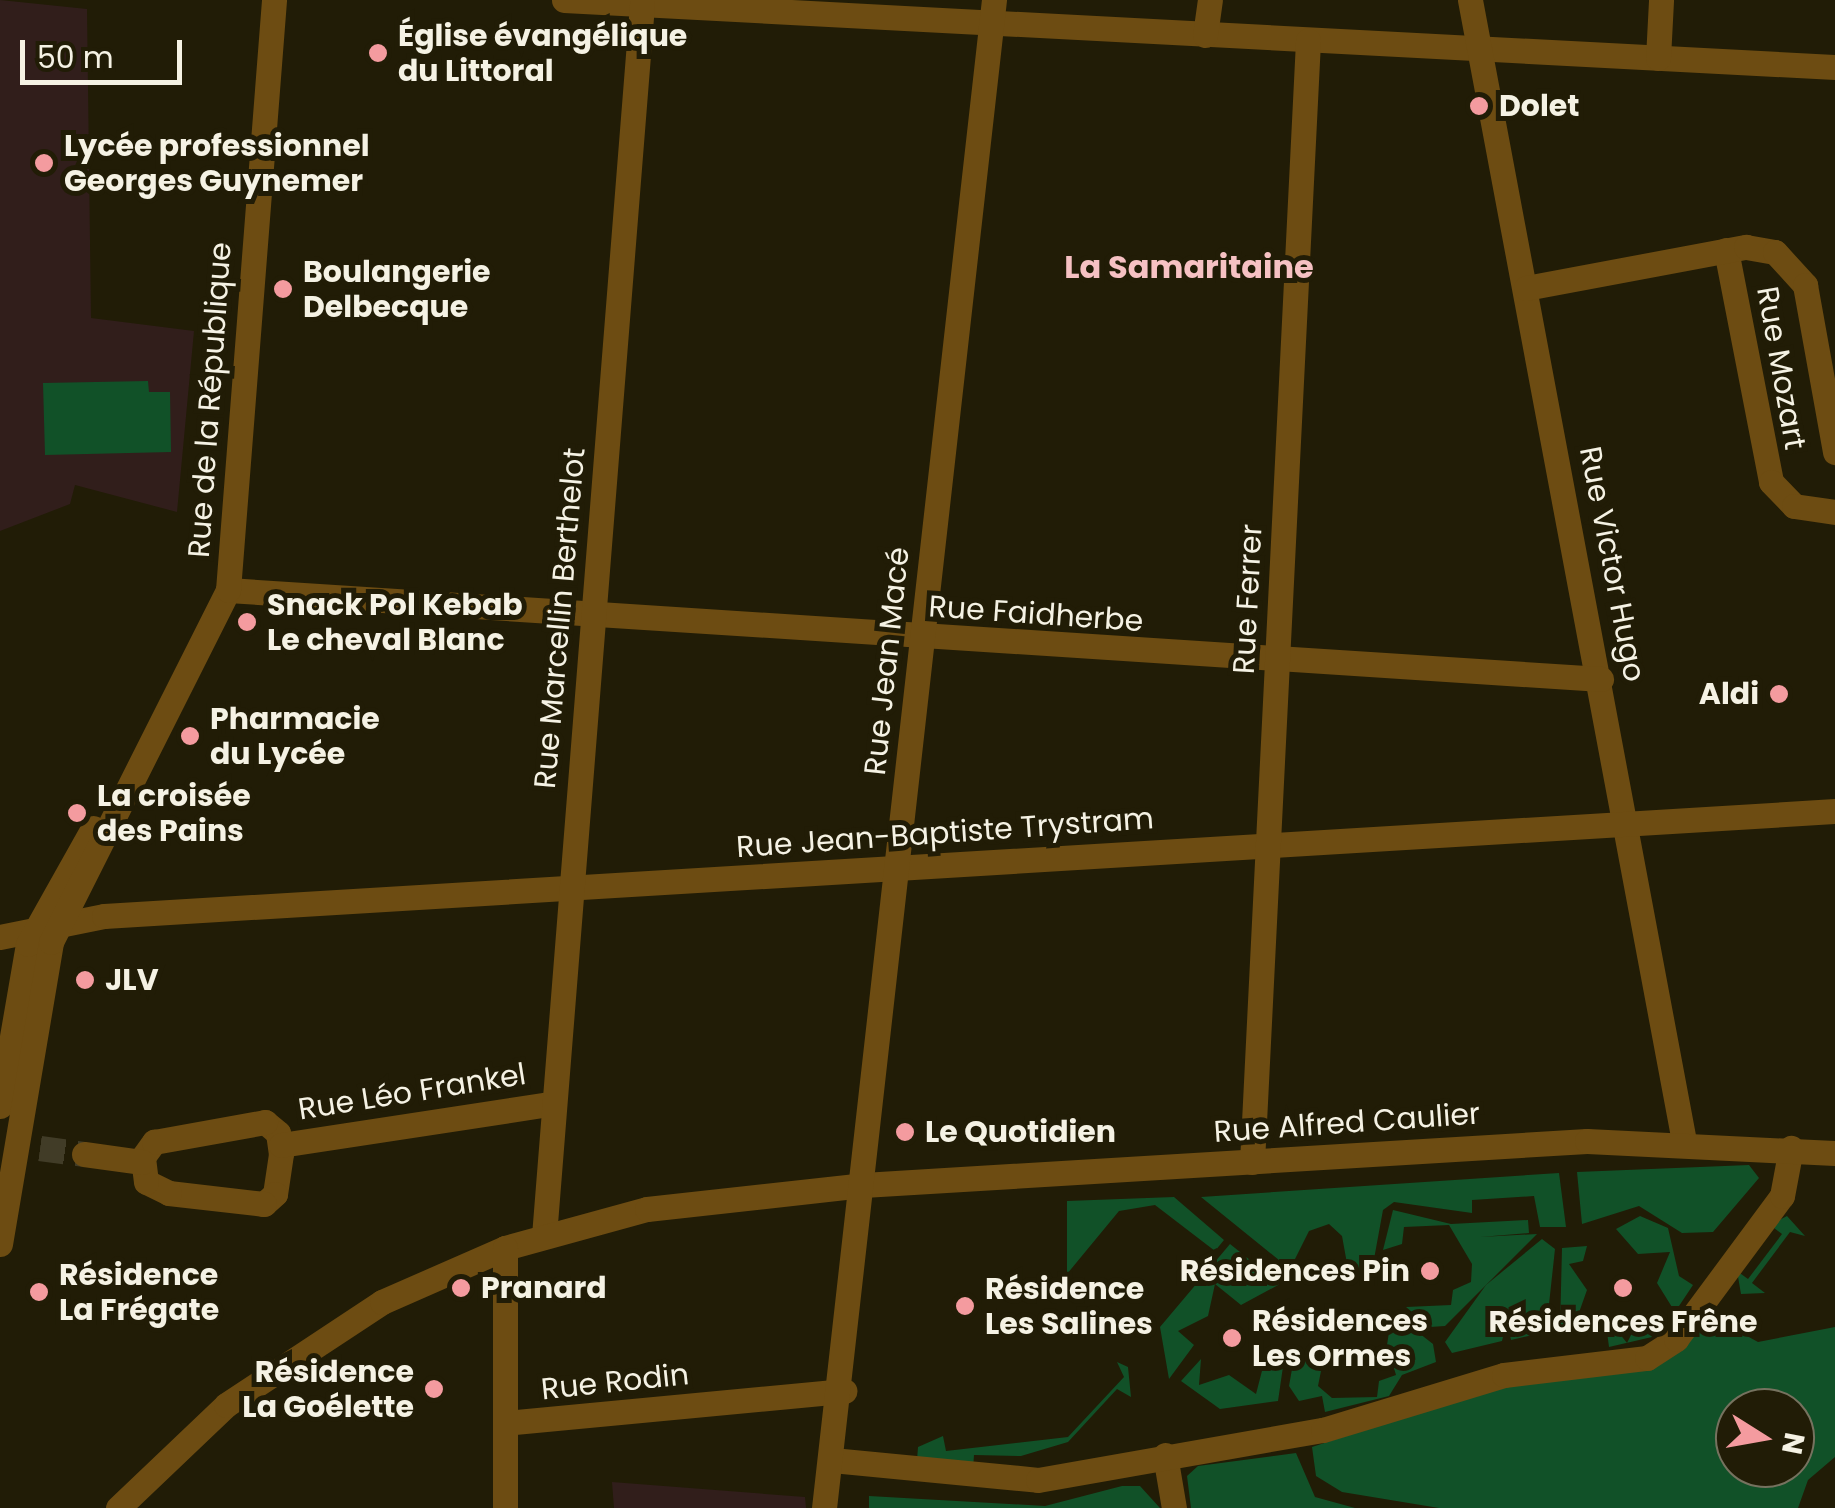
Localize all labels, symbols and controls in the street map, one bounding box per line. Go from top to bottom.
place label: Église évangélique du Littoral [398,18,687,88]
scale bar [25,20,188,82]
text: 50 m [37,36,114,79]
marker: Église évangélique du Littoral [367,42,389,64]
place label: Dolet [1499,88,1579,124]
marker: Dolet [1468,95,1490,117]
place label: Lycée professionnel Georges Guynemer [64,128,370,198]
marker: Lycée professionnel Georges Guynemer [33,152,55,174]
street label: Rue de la République [181,241,239,559]
district label: La Samaritaine [1064,248,1314,286]
place label: Boulangerie Delbecque [303,254,491,324]
marker: Boulangerie Delbecque [272,278,294,300]
street label: Rue Mozart [1749,284,1813,452]
street label: Rue Victor Hugo [1572,443,1652,685]
street label: Rue Marcellin Berthelot [527,446,593,790]
street label: Rue Ferrer [1226,523,1270,675]
street label: Rue Jean Macé [857,545,917,777]
place label: Snack Pol Kebab Le cheval Blanc [267,587,523,658]
street label: Rue Faidherbe [928,589,1144,639]
marker: Snack Pol Kebab Le cheval Blanc [236,611,258,633]
place label: Aldi [1699,676,1759,712]
marker: Aldi [1768,683,1790,705]
place label: Pharmacie du Lycée [210,701,380,772]
marker: Pharmacie du Lycée [179,725,201,747]
place label: La croisée des Pains [97,778,251,848]
street label: Rue Jean-Baptiste Trystram [735,800,1155,866]
marker: La croisée des Pains [66,802,88,824]
place label: JLV [105,962,159,998]
marker: JLV [74,969,96,991]
street label: Rue Léo Frankel [296,1056,528,1128]
street label: Rue Alfred Caulier [1213,1096,1481,1150]
place label: Le Quotidien [925,1114,1116,1150]
marker: Le Quotidien [894,1121,916,1143]
place label: Résidences Pin [1180,1253,1410,1289]
place label: Résidence La Frégate [59,1257,219,1328]
marker: Résidences Pin [1419,1260,1441,1282]
place label: Pranard [481,1270,607,1306]
place label: Résidence Les Salines [985,1271,1153,1342]
marker: Pranard [450,1277,472,1299]
marker: Résidences Frêne [1612,1277,1634,1299]
marker: Résidence La Frégate [28,1281,50,1303]
marker: Résidence Les Salines [954,1295,976,1317]
place label: Résidences Les Ormes [1252,1303,1428,1374]
place label: Résidences Frêne [1489,1304,1757,1340]
marker: Résidences Les Ormes [1221,1327,1243,1349]
place label: Résidence La Goélette [242,1354,414,1424]
street label: Rue Rodin [539,1356,691,1408]
marker: Résidence La Goélette [423,1378,445,1400]
north arrow [1715,1388,1815,1488]
text: N [1772,1429,1814,1457]

